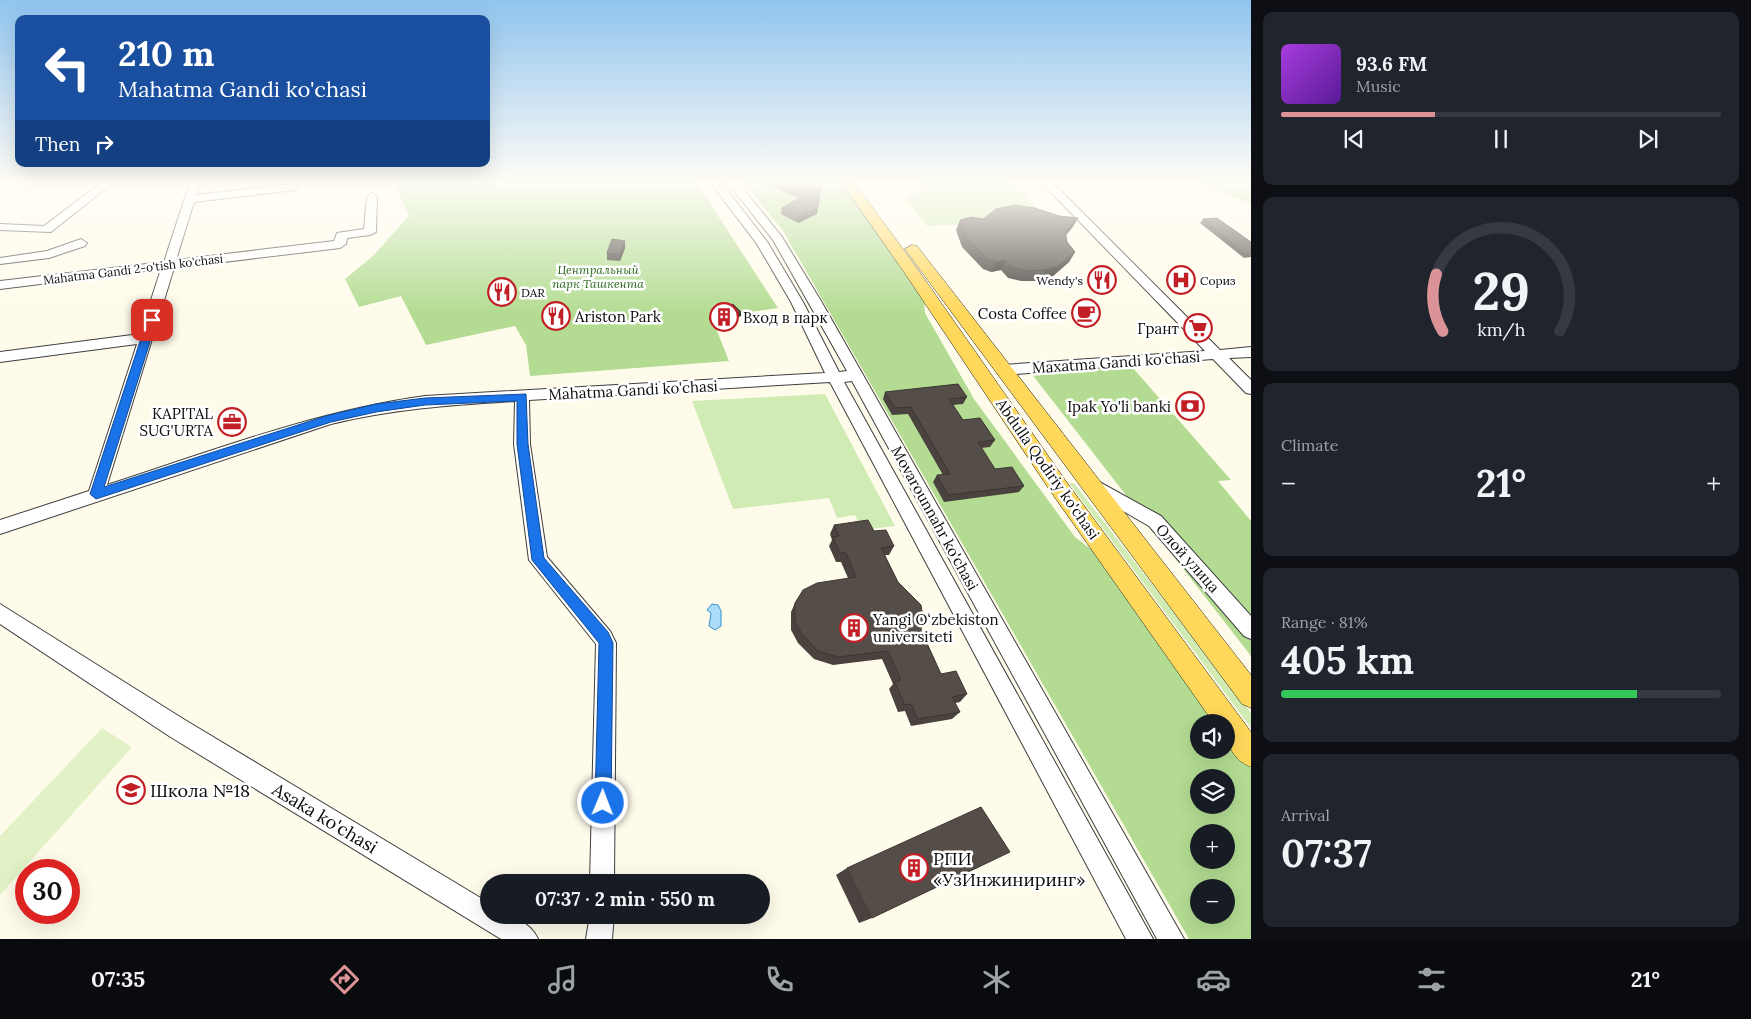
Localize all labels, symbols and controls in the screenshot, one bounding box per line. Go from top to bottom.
text: 210 m [118,31,215,76]
icon: left [35,35,100,100]
text: 93.6 FM [1356,52,1427,76]
text: Mahatma Gandi ko'chasi [118,75,367,103]
text: Music [1356,76,1401,96]
icon: previous [1340,125,1368,153]
icon: pause [1487,125,1515,153]
icon: next [1634,125,1662,153]
icon: right [90,130,118,158]
text: Then [35,132,80,156]
street label: Mahatma Gandi 2-o'tish ko'chasi [42,251,224,287]
text: 29 [1472,258,1530,324]
park label: Центральный парк Ташкента [552,262,644,291]
restaurant icon: Wendy's [1087,265,1117,295]
hospital icon: Сориз [1166,265,1196,295]
place label: Wendy's [1036,273,1083,288]
place label: Сориз [1200,273,1236,288]
restaurant icon: DAR [487,277,517,307]
place label: DAR [521,285,545,300]
cafe icon: Costa Coffee [1071,298,1101,328]
pin [131,299,173,341]
restaurant icon: Ariston Park [541,301,571,331]
building icon: Вход в парк [709,302,739,332]
place label: Costa Coffee [978,304,1067,323]
icon: arrive [138,306,166,334]
place label: Ariston Park [574,307,661,326]
place label: Вход в парк [743,308,828,327]
supermarket icon: Грант [1183,313,1213,343]
text: km/h [1477,318,1525,341]
place label: Грант [1137,319,1180,338]
street label: Maxatma Gandi ko'chasi [1031,347,1201,377]
street label: Mahatma Gandi ko'chasi [548,376,718,404]
bank icon: Ipak Yo'li banki [1175,391,1205,421]
street label: Abdulla Qodiriy ko'chasi [992,394,1104,543]
place label: Ipak Yo'li banki [1067,397,1171,416]
place label: KAPITAL SUG'URTA [139,404,214,440]
office icon: KAPITAL SUG'URTA [217,407,247,437]
text: Climate [1281,435,1338,455]
street label: Movarounnahr ko'chasi [887,442,983,594]
text: 21° [1476,459,1526,507]
text: − [1281,466,1296,502]
text: + [1706,466,1721,502]
street label: Олой улица [1152,520,1224,597]
place label: Yangi Oʻzbekiston universiteti [872,610,999,646]
text: Range · 81% [1281,612,1368,632]
building icon: Yangi Oʻzbekiston universiteti [839,613,869,643]
text: 405 km [1281,636,1414,684]
map controls [1190,714,1235,924]
button: sound [1190,714,1235,759]
button: layers [1190,769,1235,814]
school or university icon: Школа №18 [116,775,146,805]
position arrow [576,776,628,828]
street label: Asaka ko'chasi [267,777,382,858]
place label: Школа №18 [150,779,250,802]
text: Arrival [1281,805,1330,825]
button: + [1190,824,1235,869]
text: 07:37 [1281,829,1372,877]
place label: РПИ «УзИнжиниринг» [933,847,1085,891]
building icon: РПИ «УзИнжиниринг» [899,853,929,883]
speed limit sign: 30 [15,859,80,924]
button: − [1190,879,1235,924]
text: 07:37 · 2 min · 550 m [535,887,715,911]
icon: directions [327,962,362,997]
icon: music [545,962,580,997]
icon: phone [762,962,797,997]
icon: climate [979,962,1014,997]
icon: car [1196,962,1231,997]
icon: filters [1414,962,1449,997]
text: 07:35 [91,965,145,993]
text: 21° [1631,965,1660,993]

